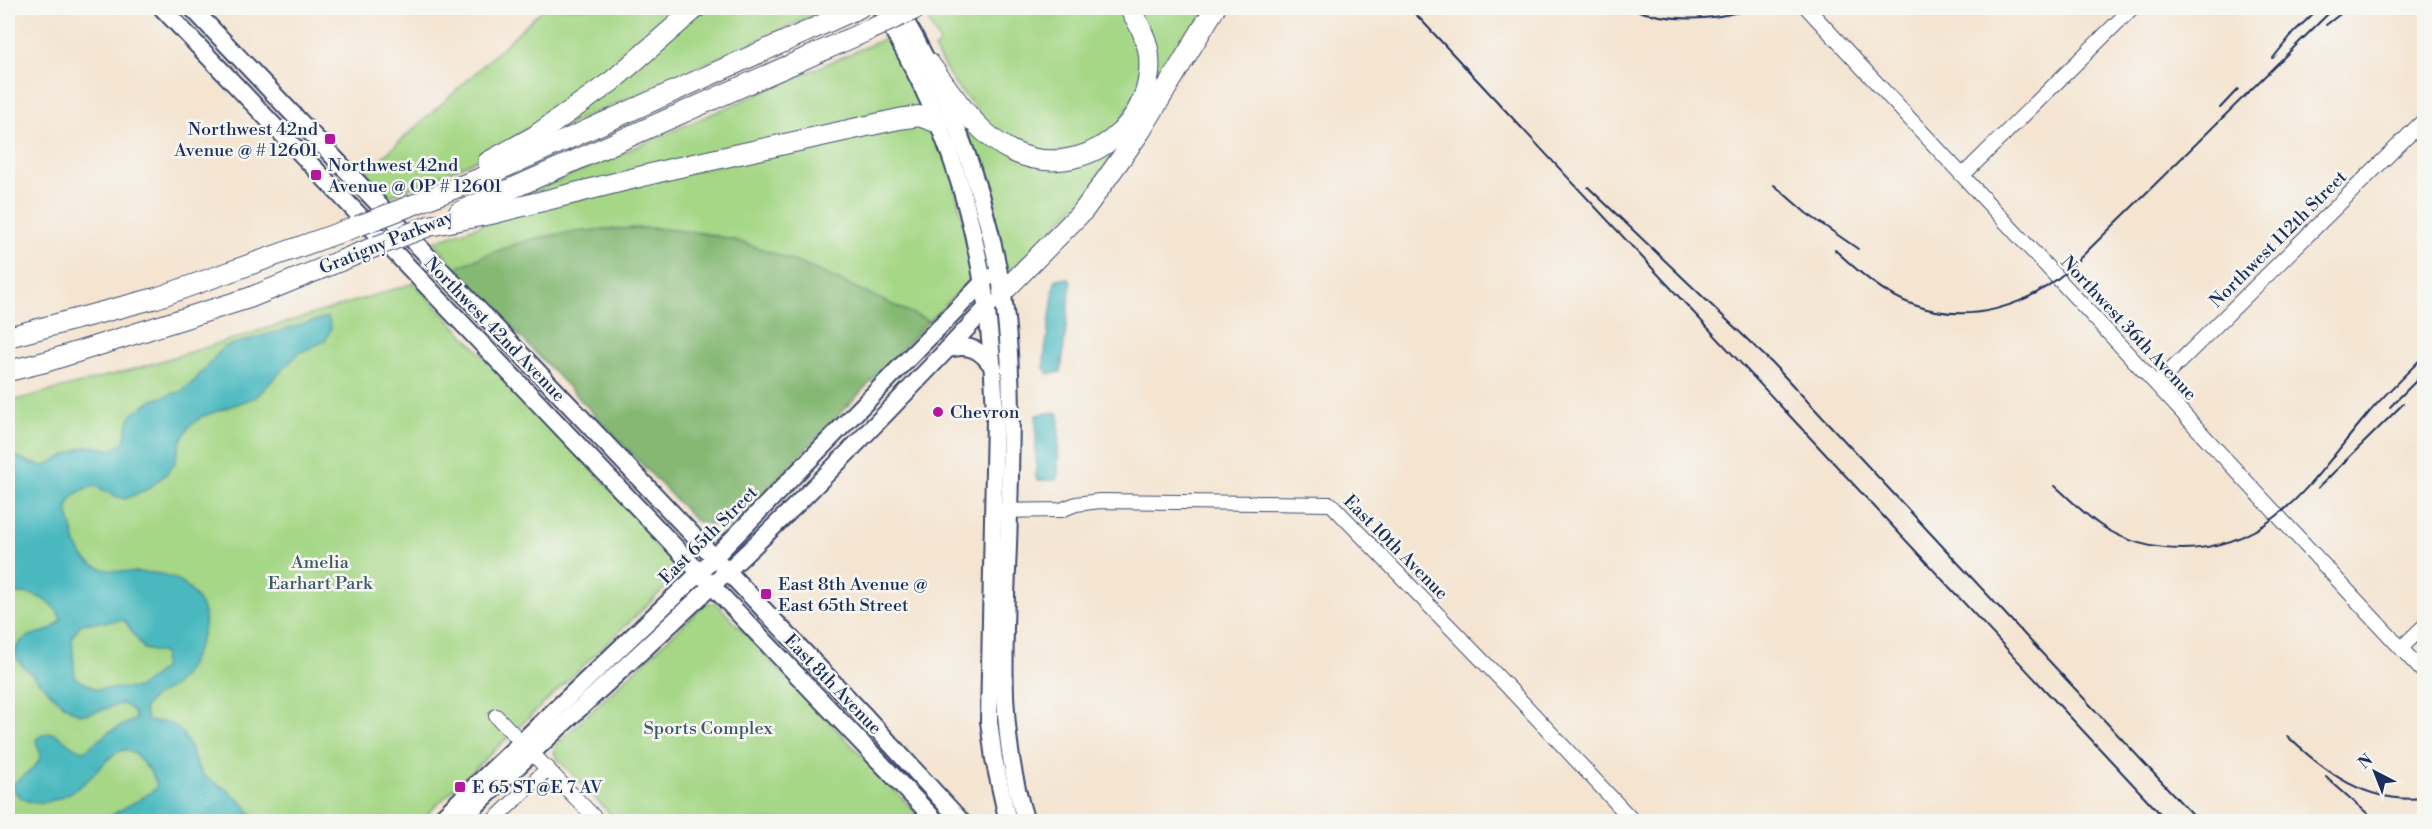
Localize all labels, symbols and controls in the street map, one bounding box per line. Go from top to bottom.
place label: Northwest 42nd Avenue @ # 12601 [173,118,319,162]
marker: Northwest 42nd Avenue @ # 12601 [323,132,337,146]
place label: Northwest 42nd Avenue @ OP # 12601 [327,154,502,198]
street label: Northwest 112th Street [2205,165,2352,313]
marker: Northwest 42nd Avenue @ OP # 12601 [309,168,323,182]
street label: Gratigny Parkway [316,205,457,280]
street label: Northwest 36th Avenue [2056,251,2202,405]
street label: Northwest 42nd Avenue [419,252,570,407]
place label: Chevron [950,401,1020,424]
marker: Chevron [931,405,945,419]
street label: East 65th Street [654,481,763,590]
street label: East 10th Avenue [1338,490,1453,605]
park label: Amelia Earhart Park [268,551,374,595]
place label: East 8th Avenue @ East 65th Street [778,573,928,617]
marker: East 8th Avenue @ East 65th Street [759,587,773,601]
street label: East 8th Avenue [779,629,886,739]
park label: Sports Complex [643,717,773,740]
north arrow [2345,742,2405,802]
text: N [2354,750,2377,773]
place label: E 65 ST@E 7 AV [472,776,603,799]
marker: E 65 ST@E 7 AV [453,780,467,794]

